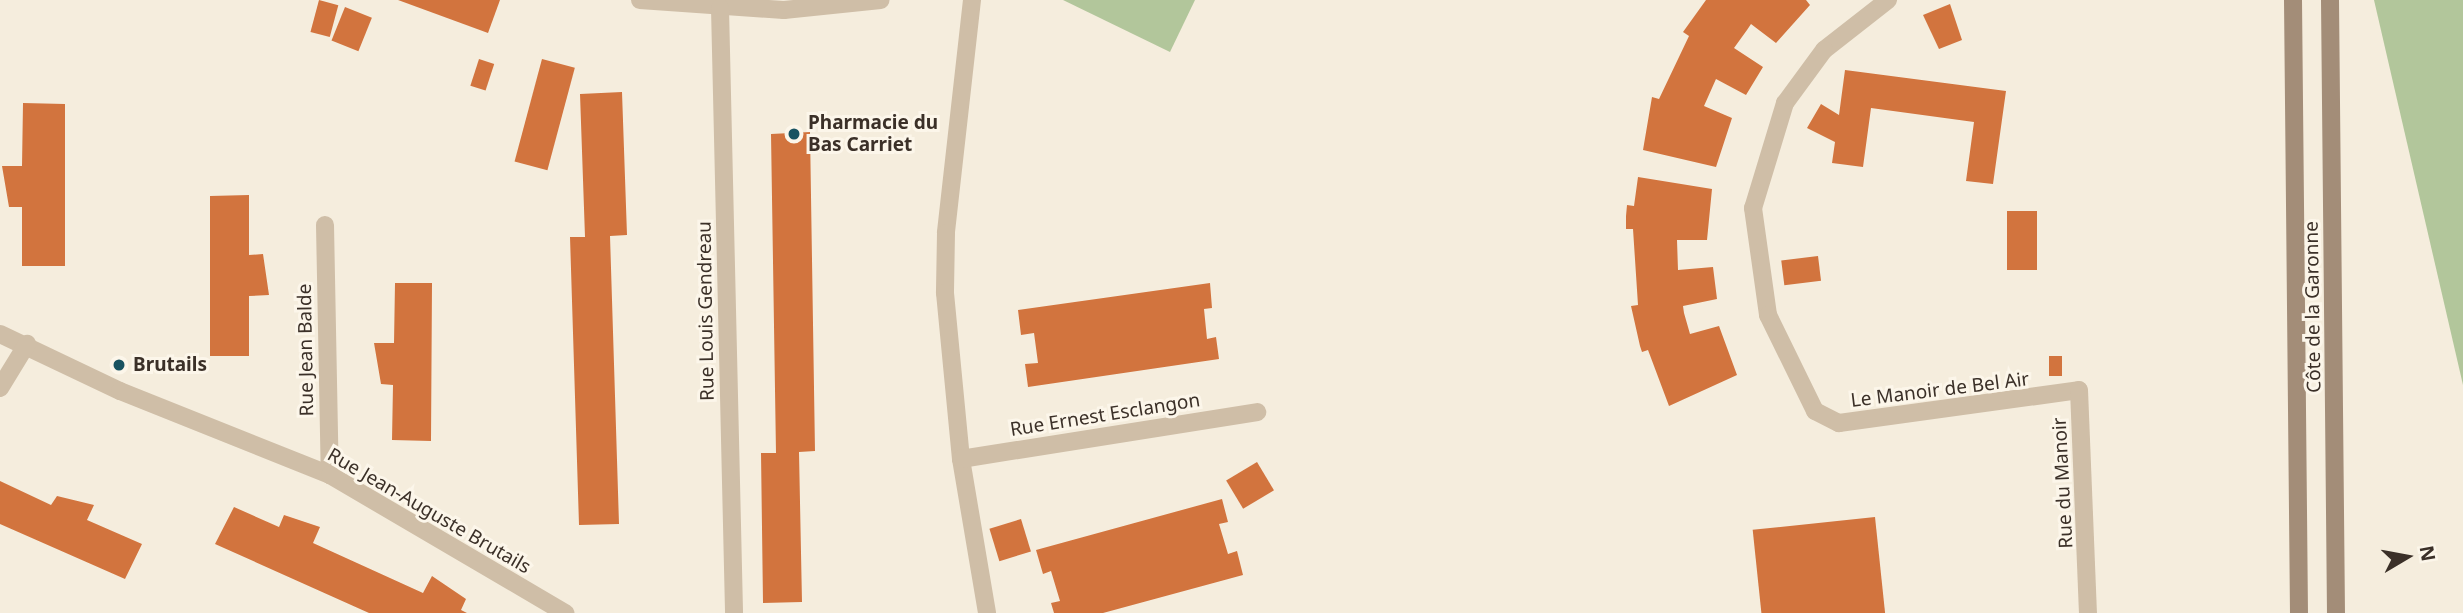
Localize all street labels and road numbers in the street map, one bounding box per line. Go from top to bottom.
street label: Rue Louis Gendreau [693,221,719,401]
street label: Côte de la Garonne [2300,221,2326,393]
street label: Rue Jean Balde [293,283,319,417]
street label: Le Manoir de Bel Air [1849,368,2031,412]
street label: Rue Ernest Esclangon [1008,389,1202,441]
street label: Rue du Manoir [2048,417,2078,549]
street label: Rue Jean-Auguste Brutails [323,443,535,579]

